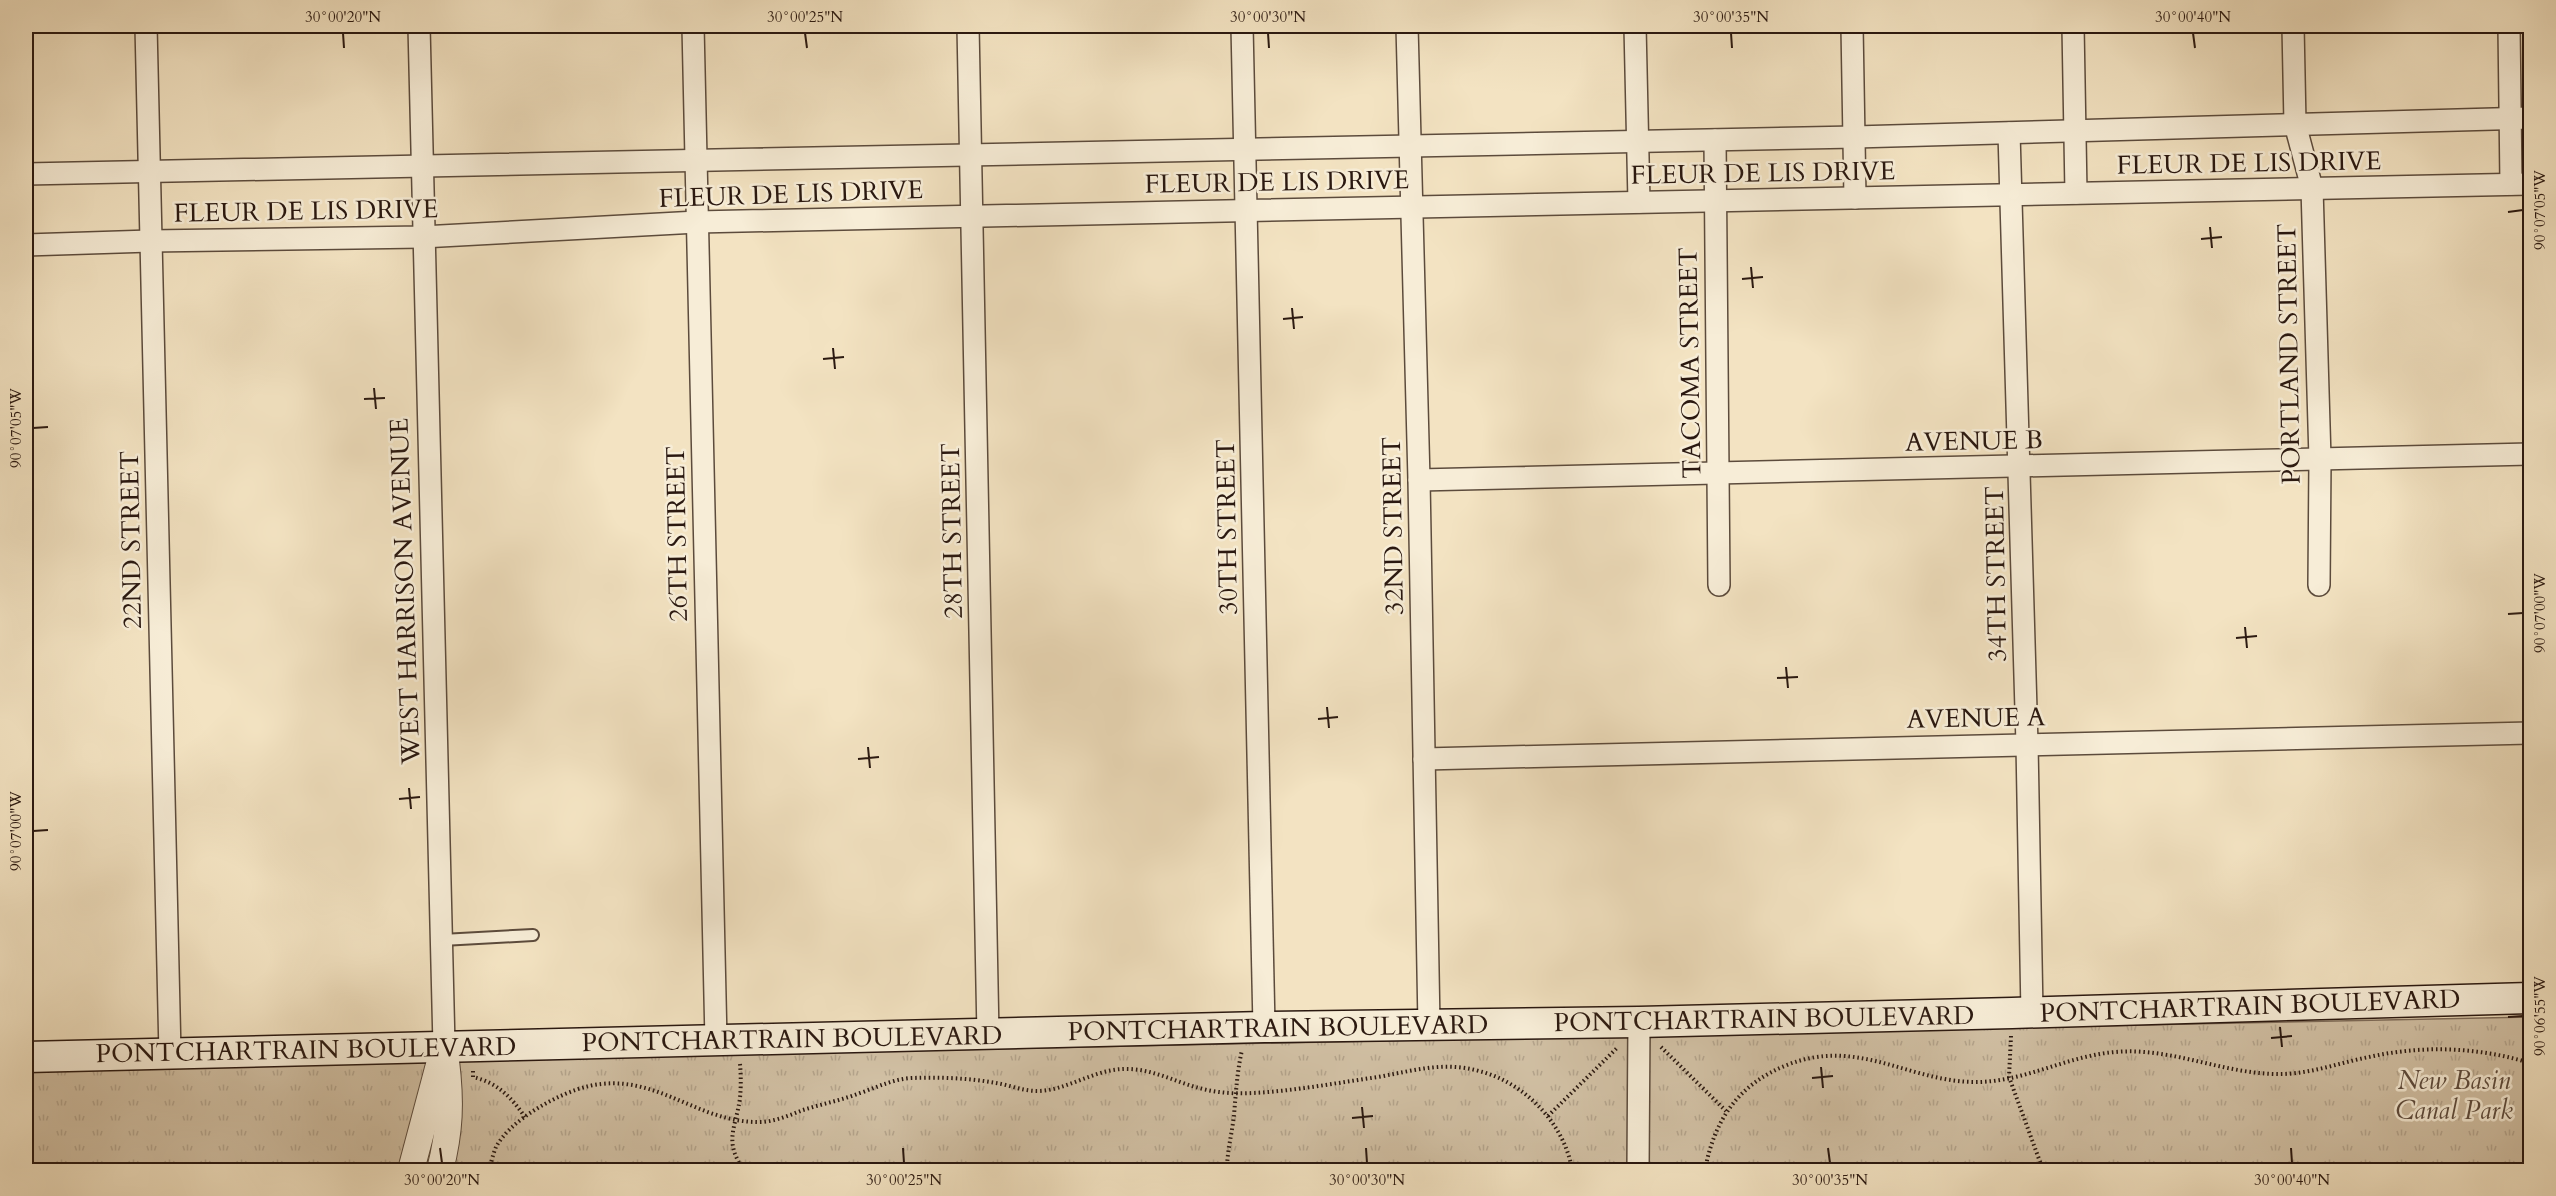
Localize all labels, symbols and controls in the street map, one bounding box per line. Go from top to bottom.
text: 30°00'20"N [305,7,381,27]
text: 30°00'25"N [767,7,843,27]
text: 30°00'30"N [1230,7,1306,27]
text: 30°00'35"N [1693,7,1769,27]
text: 30°00'40"N [2155,7,2231,27]
street label: FLEUR DE LIS DRIVE [2116,143,2382,183]
street label: FLEUR DE LIS DRIVE [1630,153,1896,193]
street label: FLEUR DE LIS DRIVE [1144,162,1410,202]
text: 90°07'05"W [2530,170,2550,250]
street label: FLEUR DE LIS DRIVE [658,172,924,216]
street label: FLEUR DE LIS DRIVE [173,191,439,231]
street label: PORTLAND STREET [2269,223,2309,485]
street label: TACOMA STREET [1670,247,1710,479]
text: 90°07'05"W [6,388,26,468]
street label: WEST HARRISON AVENUE [381,417,429,766]
street label: AVENUE B [1905,422,2043,460]
street label: 32ND STREET [1374,437,1412,615]
street label: 30TH STREET [1208,439,1246,615]
street label: 28TH STREET [933,443,971,619]
street label: 26TH STREET [658,446,696,622]
street label: 22ND STREET [112,451,150,629]
street label: 34TH STREET [1977,486,2015,662]
text: 90°07'00"W [2530,573,2550,653]
street label: AVENUE A [1906,699,2046,737]
text: 90°07'00"W [6,791,26,871]
text: 90°06'55"W [2530,976,2550,1056]
street label: PONTCHARTRAIN BOULEVARD [2039,981,2461,1031]
street label: PONTCHARTRAIN BOULEVARD [1553,998,1975,1040]
street label: PONTCHARTRAIN BOULEVARD [1067,1007,1489,1049]
street label: PONTCHARTRAIN BOULEVARD [581,1018,1003,1060]
street label: PONTCHARTRAIN BOULEVARD [95,1029,517,1071]
park label: New Basin Canal Park [2395,1063,2513,1128]
text: 30°00'20"N [404,1170,480,1190]
text: 30°00'25"N [866,1170,942,1190]
text: 30°00'30"N [1329,1170,1405,1190]
text: 30°00'35"N [1792,1170,1868,1190]
text: 30°00'40"N [2254,1170,2330,1190]

